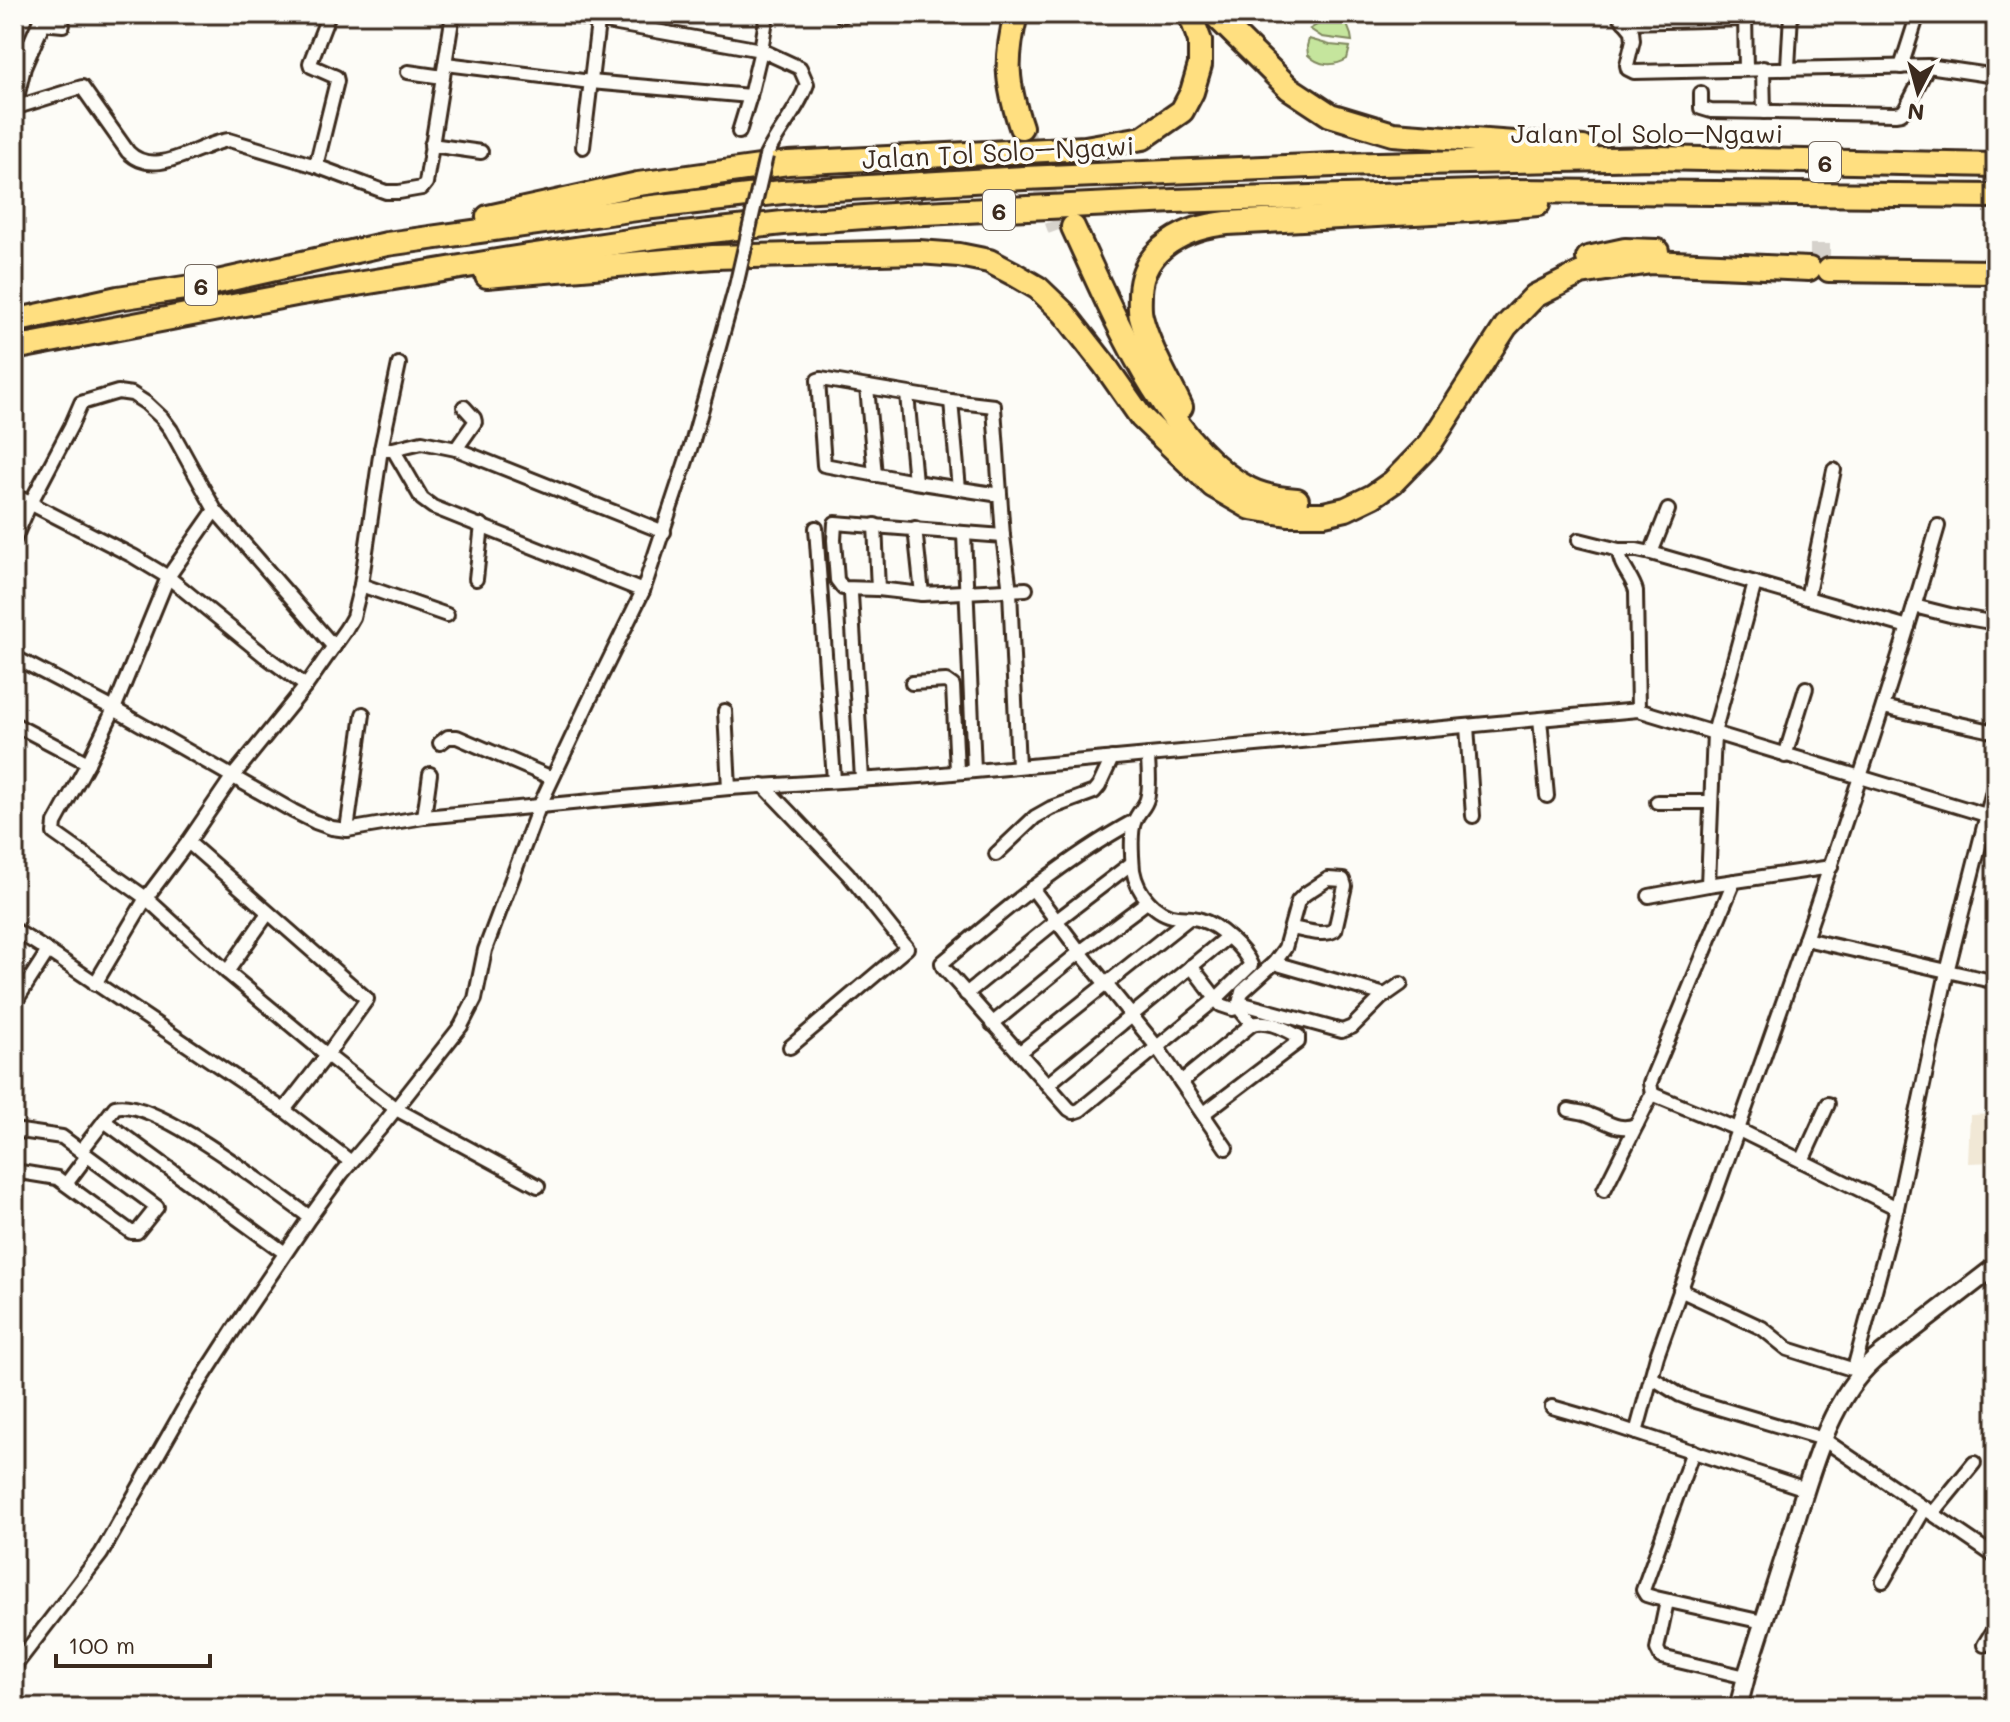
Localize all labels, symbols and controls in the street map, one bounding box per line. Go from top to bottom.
north arrow [1878,52,1958,132]
text: N [1906,97,1926,128]
street label: Jalan Tol Solo–Ngawi [1511,116,1783,150]
street label: Jalan Tol Solo–Ngawi [861,128,1135,176]
road number: 6 [1809,142,1841,182]
road number: 6 [983,190,1015,230]
road number: 6 [185,265,217,305]
scale bar [56,1618,210,1668]
text: 100 m [68,1629,135,1660]

